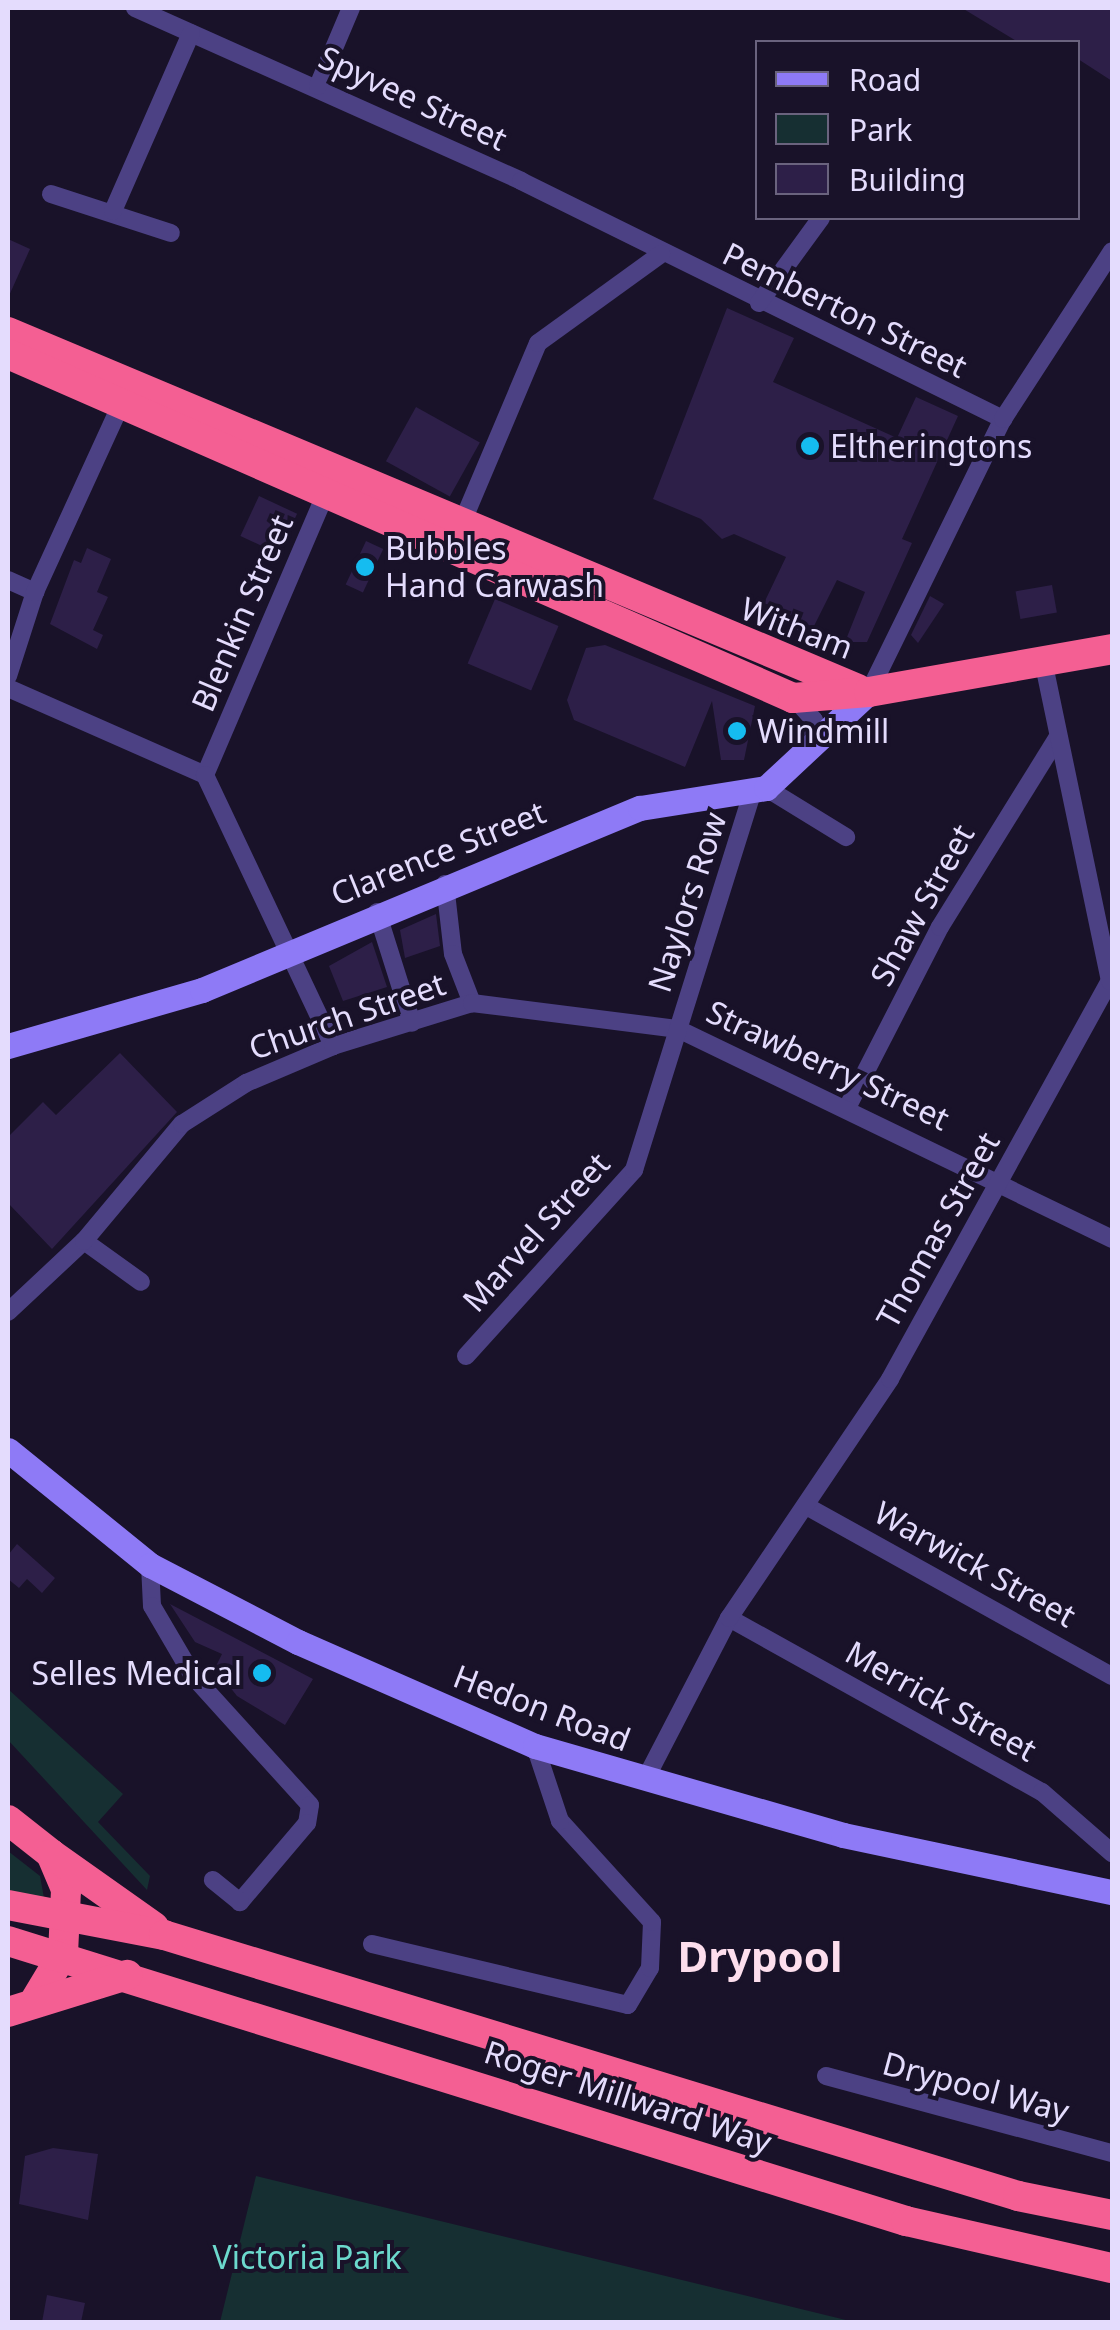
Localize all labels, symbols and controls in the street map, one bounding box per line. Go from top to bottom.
street label: Spyvee Street [313,38,513,158]
legend [755,40,1080,220]
text: Road [849,59,921,100]
text: Park [849,109,912,150]
text: Building [849,159,966,200]
street label: Pemberton Street [717,234,973,386]
place label: Eltheringtons [830,427,1032,465]
marker: Eltheringtons [799,435,821,457]
street label: Blenkin Street [183,509,301,717]
place label: Bubbles Hand Carwash [385,530,604,605]
marker: Bubbles Hand Carwash [354,556,376,578]
street label: Witham [735,589,859,667]
place label: Windmill [757,712,889,750]
marker: Windmill [726,720,748,742]
street label: Clarence Street [325,793,551,913]
street label: Naylors Row [640,807,734,997]
street label: Shaw Street [862,818,982,992]
street label: Church Street [244,964,450,1068]
street label: Strawberry Street [701,992,955,1138]
street label: Thomas Street [868,1125,1008,1335]
street label: Marvel Street [455,1145,617,1319]
street label: Warwick Street [868,1493,1082,1635]
street label: Merrick Street [839,1633,1043,1769]
place label: Selles Medical [32,1654,242,1692]
street label: Hedon Road [448,1657,636,1759]
marker: Selles Medical [251,1662,273,1684]
district label: Drypool [677,1931,843,1981]
street label: Roger Millward Way [480,2032,776,2162]
street label: Drypool Way [879,2044,1073,2130]
park label: Victoria Park [212,2238,402,2276]

